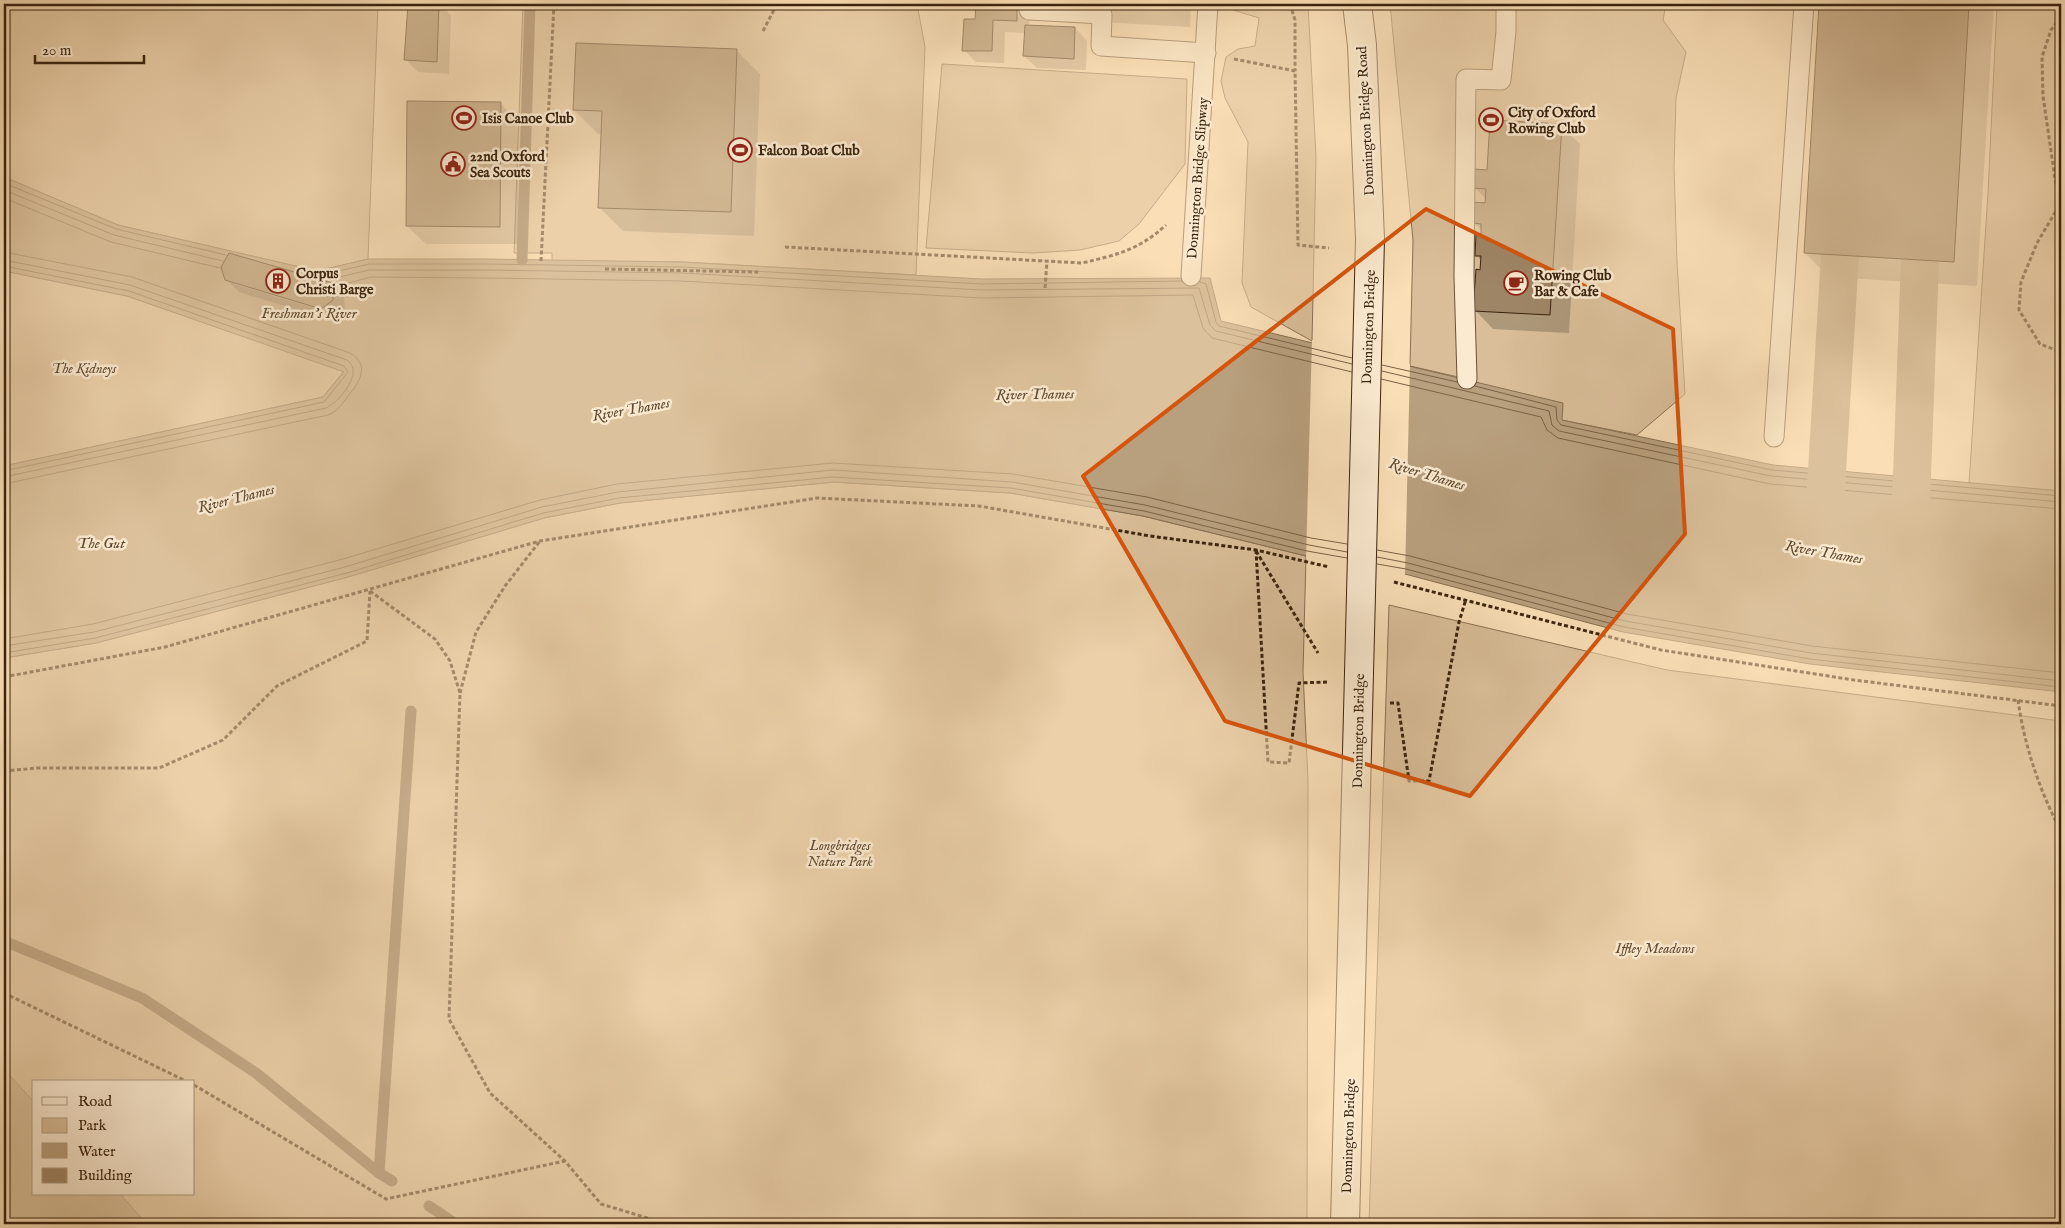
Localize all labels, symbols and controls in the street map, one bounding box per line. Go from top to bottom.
scale bar [35,32,144,64]
text: 20 m [42,41,72,60]
street label: Donnington Bridge Road [1353,45,1379,196]
street label: Donnington Bridge Slipway [1183,97,1213,260]
place label: City of Oxford Rowing Club [1508,104,1596,138]
sports icon: Isis Canoe Club [451,105,477,131]
sports icon: City of Oxford Rowing Club [1478,107,1504,133]
place label: Isis Canoe Club [482,110,574,128]
sports icon: Falcon Boat Club [727,137,753,163]
place label: Falcon Boat Club [758,142,860,160]
place label: 22nd Oxford Sea Scouts [470,148,545,182]
public building icon: 22nd Oxford Sea Scouts [440,151,466,177]
place label: Corpus Christi Barge [296,265,374,299]
place label: Rowing Club Bar & Cafe [1534,267,1612,301]
building icon: Corpus Christi Barge [265,268,291,294]
street label: Donnington Bridge [1358,269,1380,385]
cafe icon: Rowing Club Bar & Cafe [1503,270,1529,296]
water label: Freshman's River [261,304,358,323]
park label: The Kidneys [52,360,117,378]
water label: River Thames [996,384,1075,405]
water label: River Thames [591,393,672,426]
water label: River Thames [1387,454,1468,495]
water label: River Thames [196,480,277,517]
water label: The Gut [77,534,126,553]
water label: River Thames [1784,536,1865,569]
street label: Donnington Bridge [1349,673,1369,789]
park label: Longbridges Nature Park [807,837,873,871]
park label: Iffley Meadows [1615,940,1695,958]
street label: Donnington Bridge [1338,1078,1360,1194]
legend [32,1080,195,1196]
text: Road [78,1092,113,1111]
text: Park [78,1116,108,1135]
text: Water [78,1142,116,1161]
text: Building [78,1166,133,1185]

